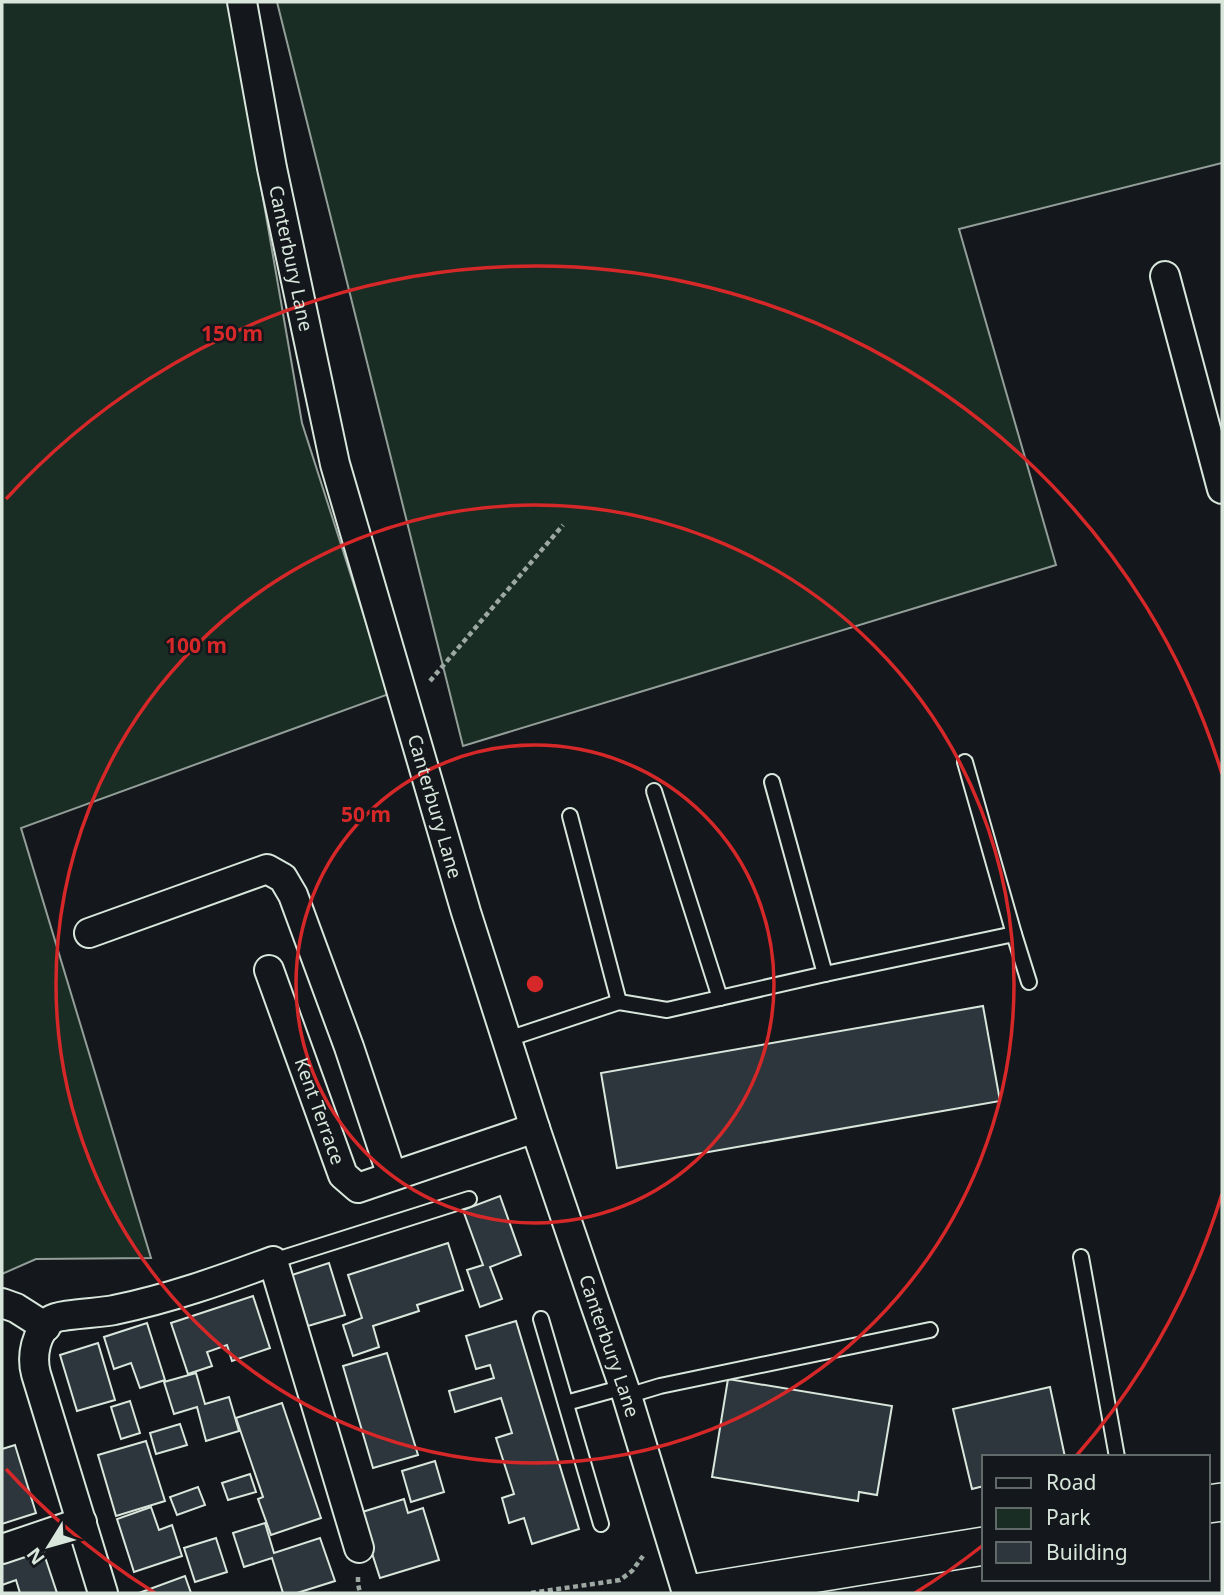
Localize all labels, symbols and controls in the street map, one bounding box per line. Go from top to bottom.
street label: Canterbury Lane [263,183,319,334]
text: 150 m [201,319,263,347]
text: 100 m [165,631,227,659]
street label: Canterbury Lane [402,731,468,881]
text: 50 m [341,800,391,828]
centre of rings [523,972,547,996]
street label: Kent Terrace [289,1054,351,1168]
street label: Canterbury Lane [573,1271,646,1420]
legend [982,1455,1210,1581]
text: Road [1046,1468,1096,1496]
text: Park [1046,1503,1091,1531]
north arrow [14,1511,84,1581]
text: Building [1046,1538,1128,1566]
text: N [20,1542,50,1570]

